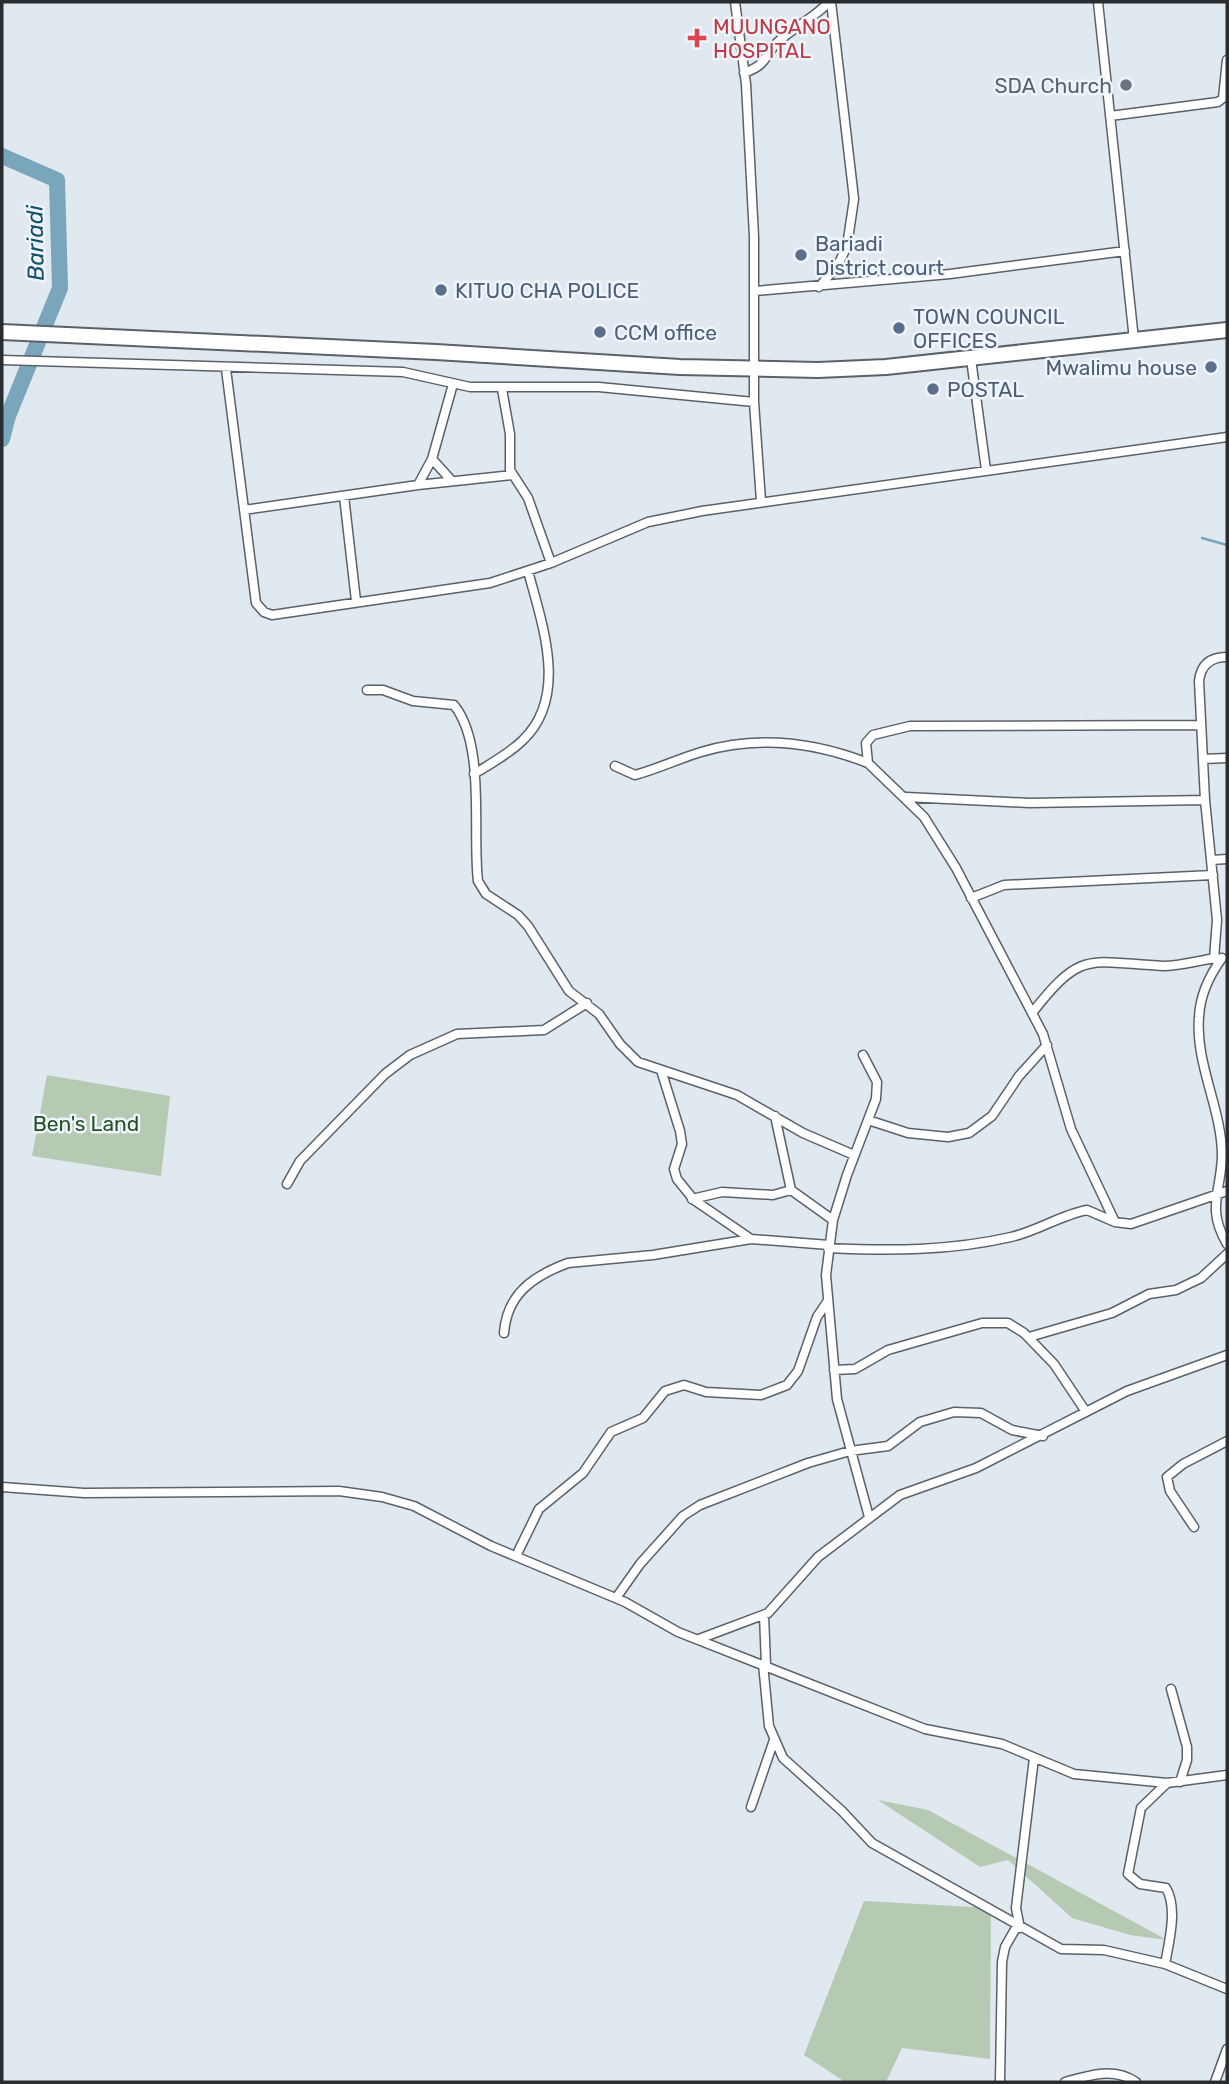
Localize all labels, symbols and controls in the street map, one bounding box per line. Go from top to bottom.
place label: MUUNGANO HOSPITAL [713,14,831,63]
marker: MUUNGANO HOSPITAL [687,28,707,48]
place label: SDA Church [994,73,1112,98]
marker: SDA Church [1118,77,1134,93]
water label: Bariadi [20,203,50,281]
place label: Bariadi District court [815,231,944,280]
marker: Bariadi District court [793,247,809,263]
place label: KITUO CHA POLICE [455,278,639,303]
marker: KITUO CHA POLICE [433,282,449,298]
place label: TOWN COUNCIL OFFICES [913,304,1065,353]
place label: CCM office [614,320,717,345]
marker: TOWN COUNCIL OFFICES [891,320,907,336]
marker: CCM office [592,324,608,340]
place label: Mwalimu house [1046,355,1197,380]
marker: Mwalimu house [1203,359,1219,375]
place label: POSTAL [947,377,1024,402]
marker: POSTAL [925,381,941,397]
park label: Ben's Land [33,1111,139,1136]

